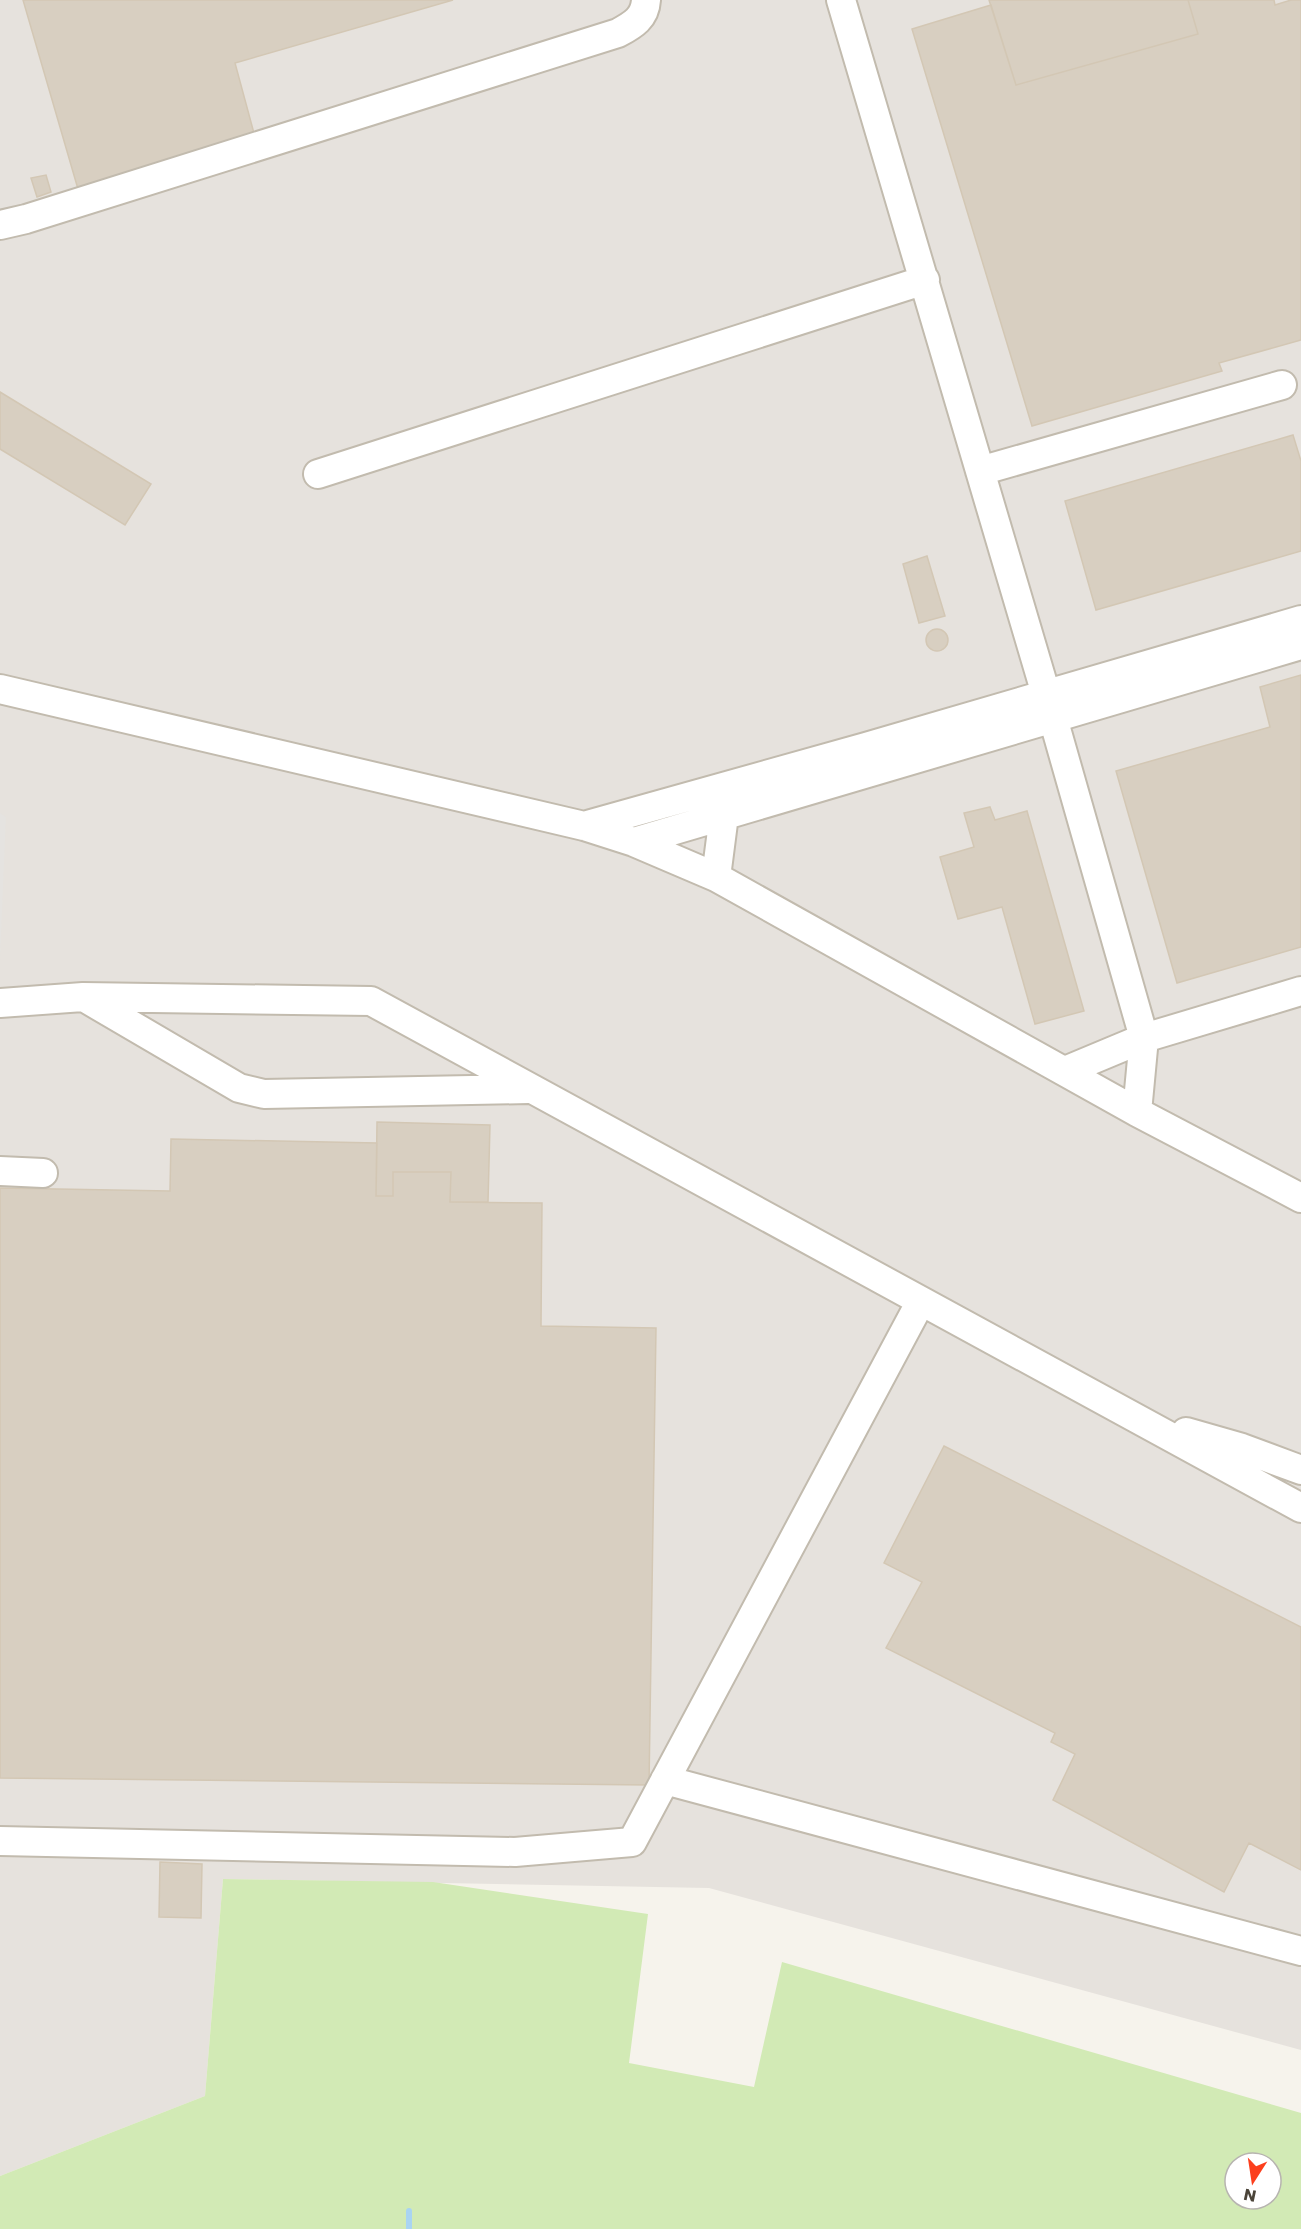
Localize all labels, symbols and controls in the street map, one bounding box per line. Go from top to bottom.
north arrow [1223,2151,1283,2211]
text: N [1242,2183,1258,2208]

